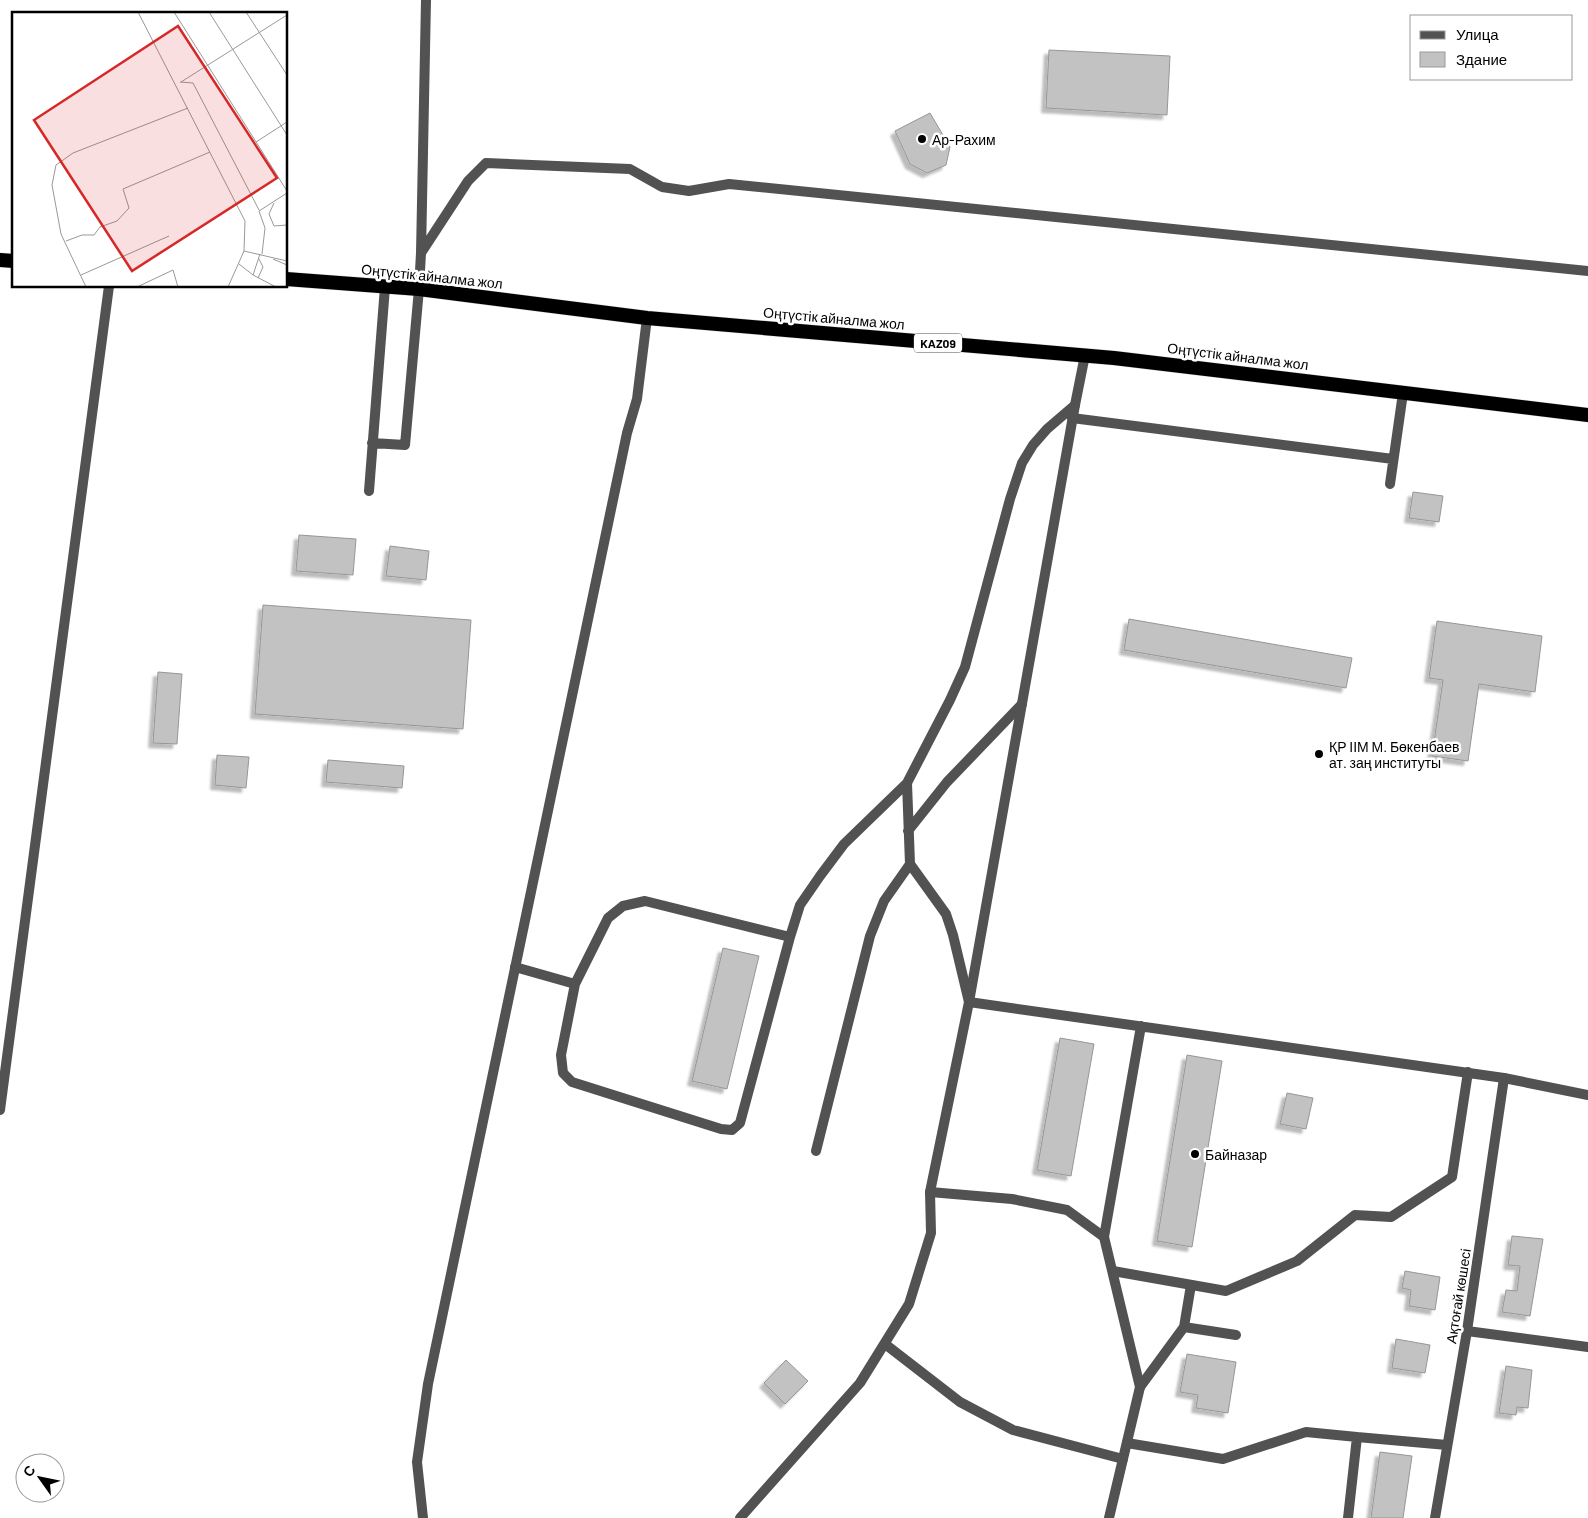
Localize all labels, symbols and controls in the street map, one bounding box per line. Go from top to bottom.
inset map [12,12,288,288]
legend [1410,15,1573,80]
text: Улица [1456,25,1499,43]
text: Здание [1456,50,1507,68]
place label: Ар-Рахим [932,131,996,148]
marker: Ар-Рахим [916,133,928,145]
street label: Оңтүстік айналма жол [361,260,503,292]
street label: Оңтүстік айналма жол [763,303,905,333]
road number: KAZ09 [914,333,962,352]
street label: Оңтүстік айналма жол [1166,339,1310,373]
place label: ҚР ІІМ М. Бөкенбаев ат. заң институты [1329,738,1459,771]
marker: ҚР ІІМ М. Бөкенбаев ат. заң институты [1313,748,1325,760]
place label: Байназар [1205,1146,1267,1163]
marker: Байназар [1189,1148,1201,1160]
street label: Ақтоғай көшесі [1442,1247,1474,1345]
north arrow [15,1453,65,1503]
text: С [19,1462,39,1480]

